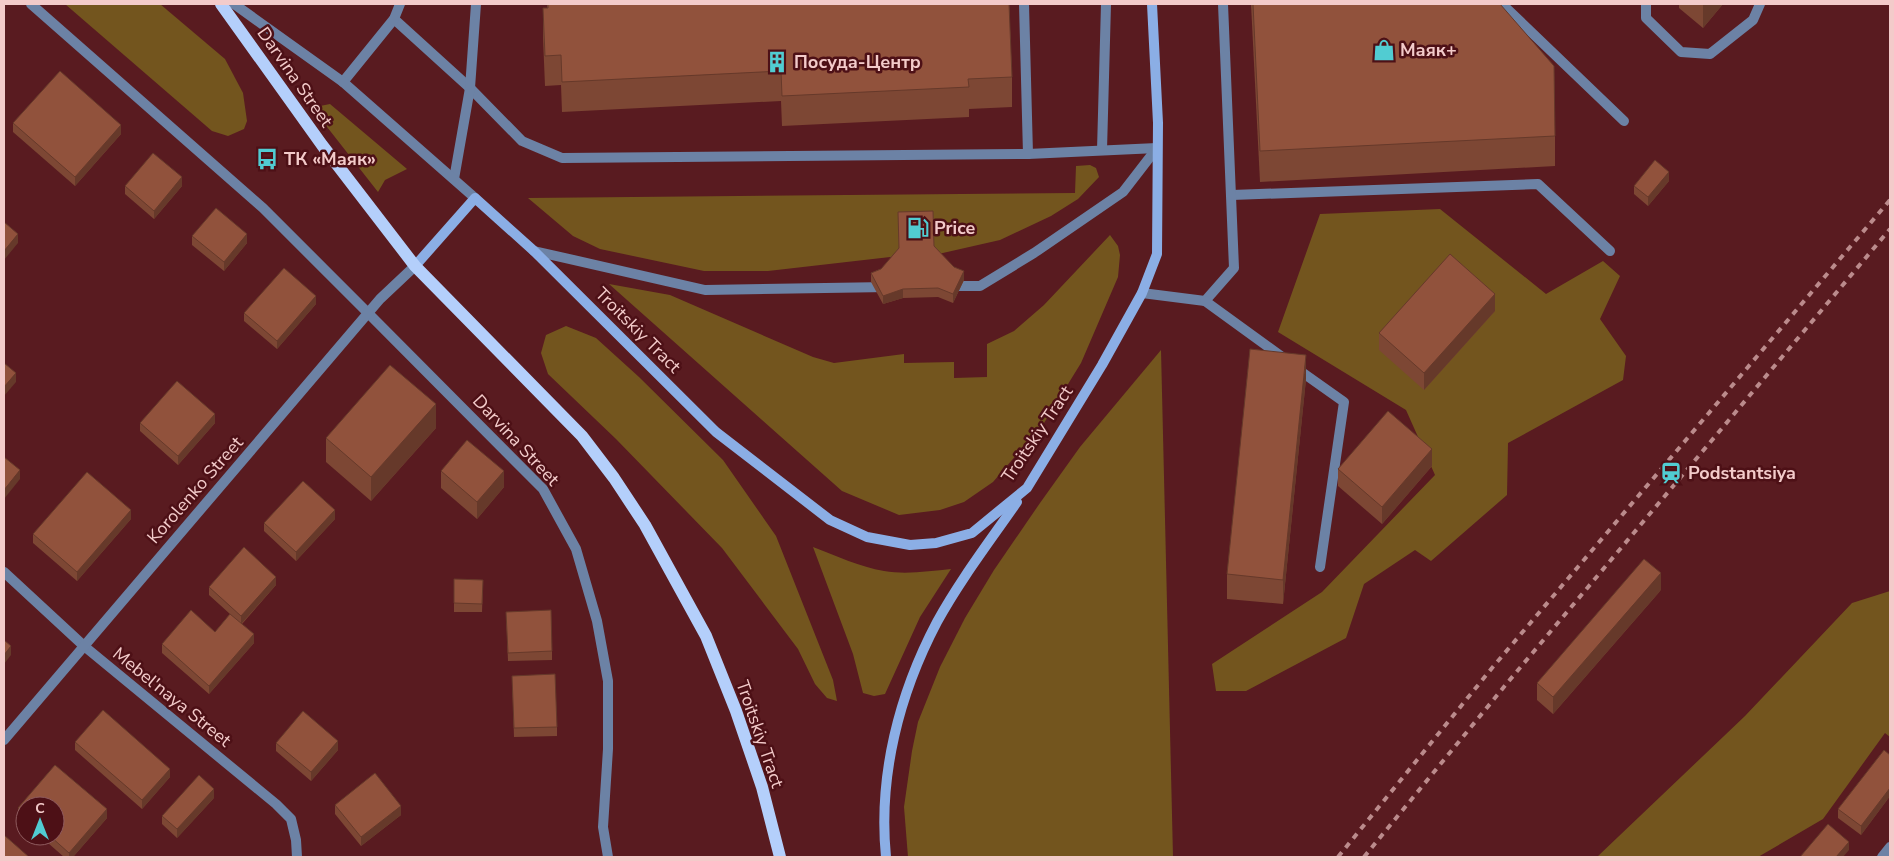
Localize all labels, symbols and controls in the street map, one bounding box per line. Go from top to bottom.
street label: Darvina Street [252,22,339,132]
shop icon: Маяк+ [1371,37,1397,63]
place label: Маяк+ [1400,38,1457,62]
building icon: Посуда-Центр [764,49,790,75]
place label: Посуда-Центр [794,50,921,74]
bus stop icon: ТК «Маяк» [254,146,280,172]
place label: ТК «Маяк» [284,147,376,171]
fuel station icon: Price [905,215,931,241]
place label: Price [934,216,976,240]
street label: Troitskiy Tract [590,282,687,379]
street label: Troitskiy Tract [996,380,1079,487]
street label: Darvina Street [467,389,565,491]
street label: Korolenko Street [142,431,249,549]
station icon: Podstantsiya [1658,460,1684,486]
place label: Podstantsiya [1688,461,1796,485]
street label: Mebel'naya Street [108,642,237,753]
street label: Troitskiy Tract [730,677,790,792]
north arrow [15,796,65,846]
text: С [35,799,45,818]

